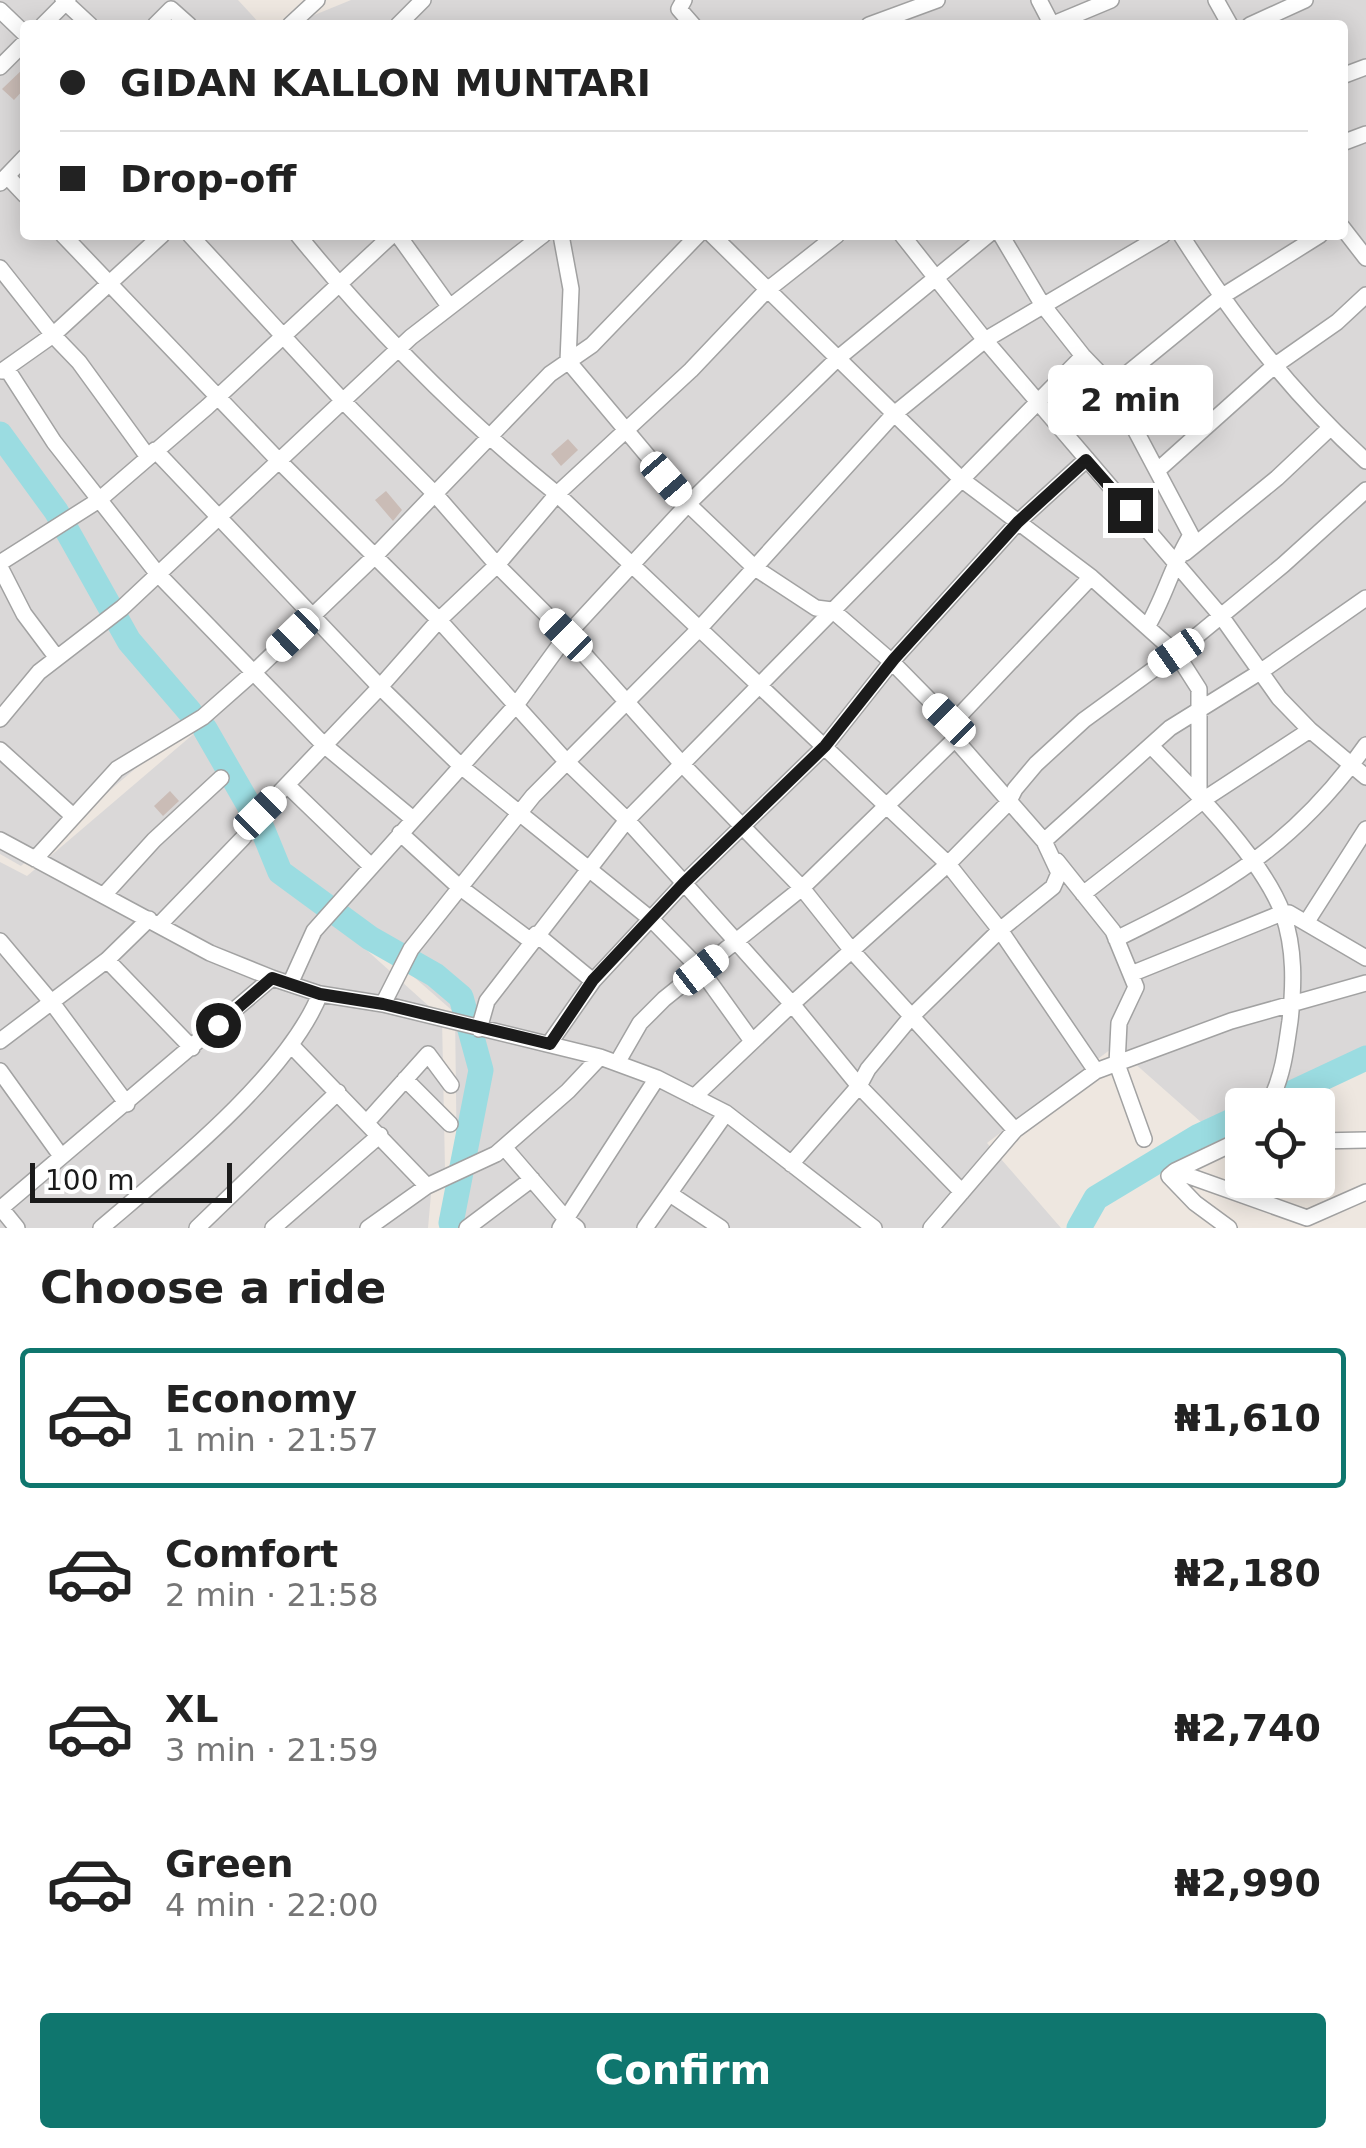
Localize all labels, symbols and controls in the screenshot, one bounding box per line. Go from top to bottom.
text: GIDAN KALLON MUNTARI [120,61,651,105]
text: Drop-off [120,157,296,201]
callout: 2 min [1048,365,1212,435]
text: 2 min [1080,381,1181,419]
car [635,447,697,511]
route end [1108,488,1153,533]
car [261,603,325,667]
car [534,603,598,667]
car [1143,624,1209,682]
car [917,688,981,752]
car [228,781,292,845]
car [668,940,734,1000]
route start [196,1003,241,1048]
map controls [1225,1088,1335,1198]
button: locate [1225,1088,1335,1198]
scale bar [30,1158,232,1202]
text: 100 m [45,1164,135,1197]
text: Choose a ride [40,1261,386,1314]
icon: car [45,1373,135,1463]
text: Economy [165,1377,357,1421]
text: ₦1,610 [1174,1396,1321,1440]
text: 1 min · 21:57 [165,1421,379,1459]
icon: car [45,1528,135,1618]
text: Comfort [165,1532,338,1576]
text: ₦2,180 [1174,1551,1321,1595]
text: 2 min · 21:58 [165,1576,379,1614]
icon: car [45,1683,135,1773]
text: XL [165,1687,219,1731]
text: ₦2,740 [1174,1706,1321,1750]
text: 3 min · 21:59 [165,1731,379,1769]
icon: car [45,1838,135,1928]
text: Green [165,1842,294,1886]
text: ₦2,990 [1174,1861,1321,1905]
text: 4 min · 22:00 [165,1886,379,1924]
button: Confirm [40,2013,1326,2128]

